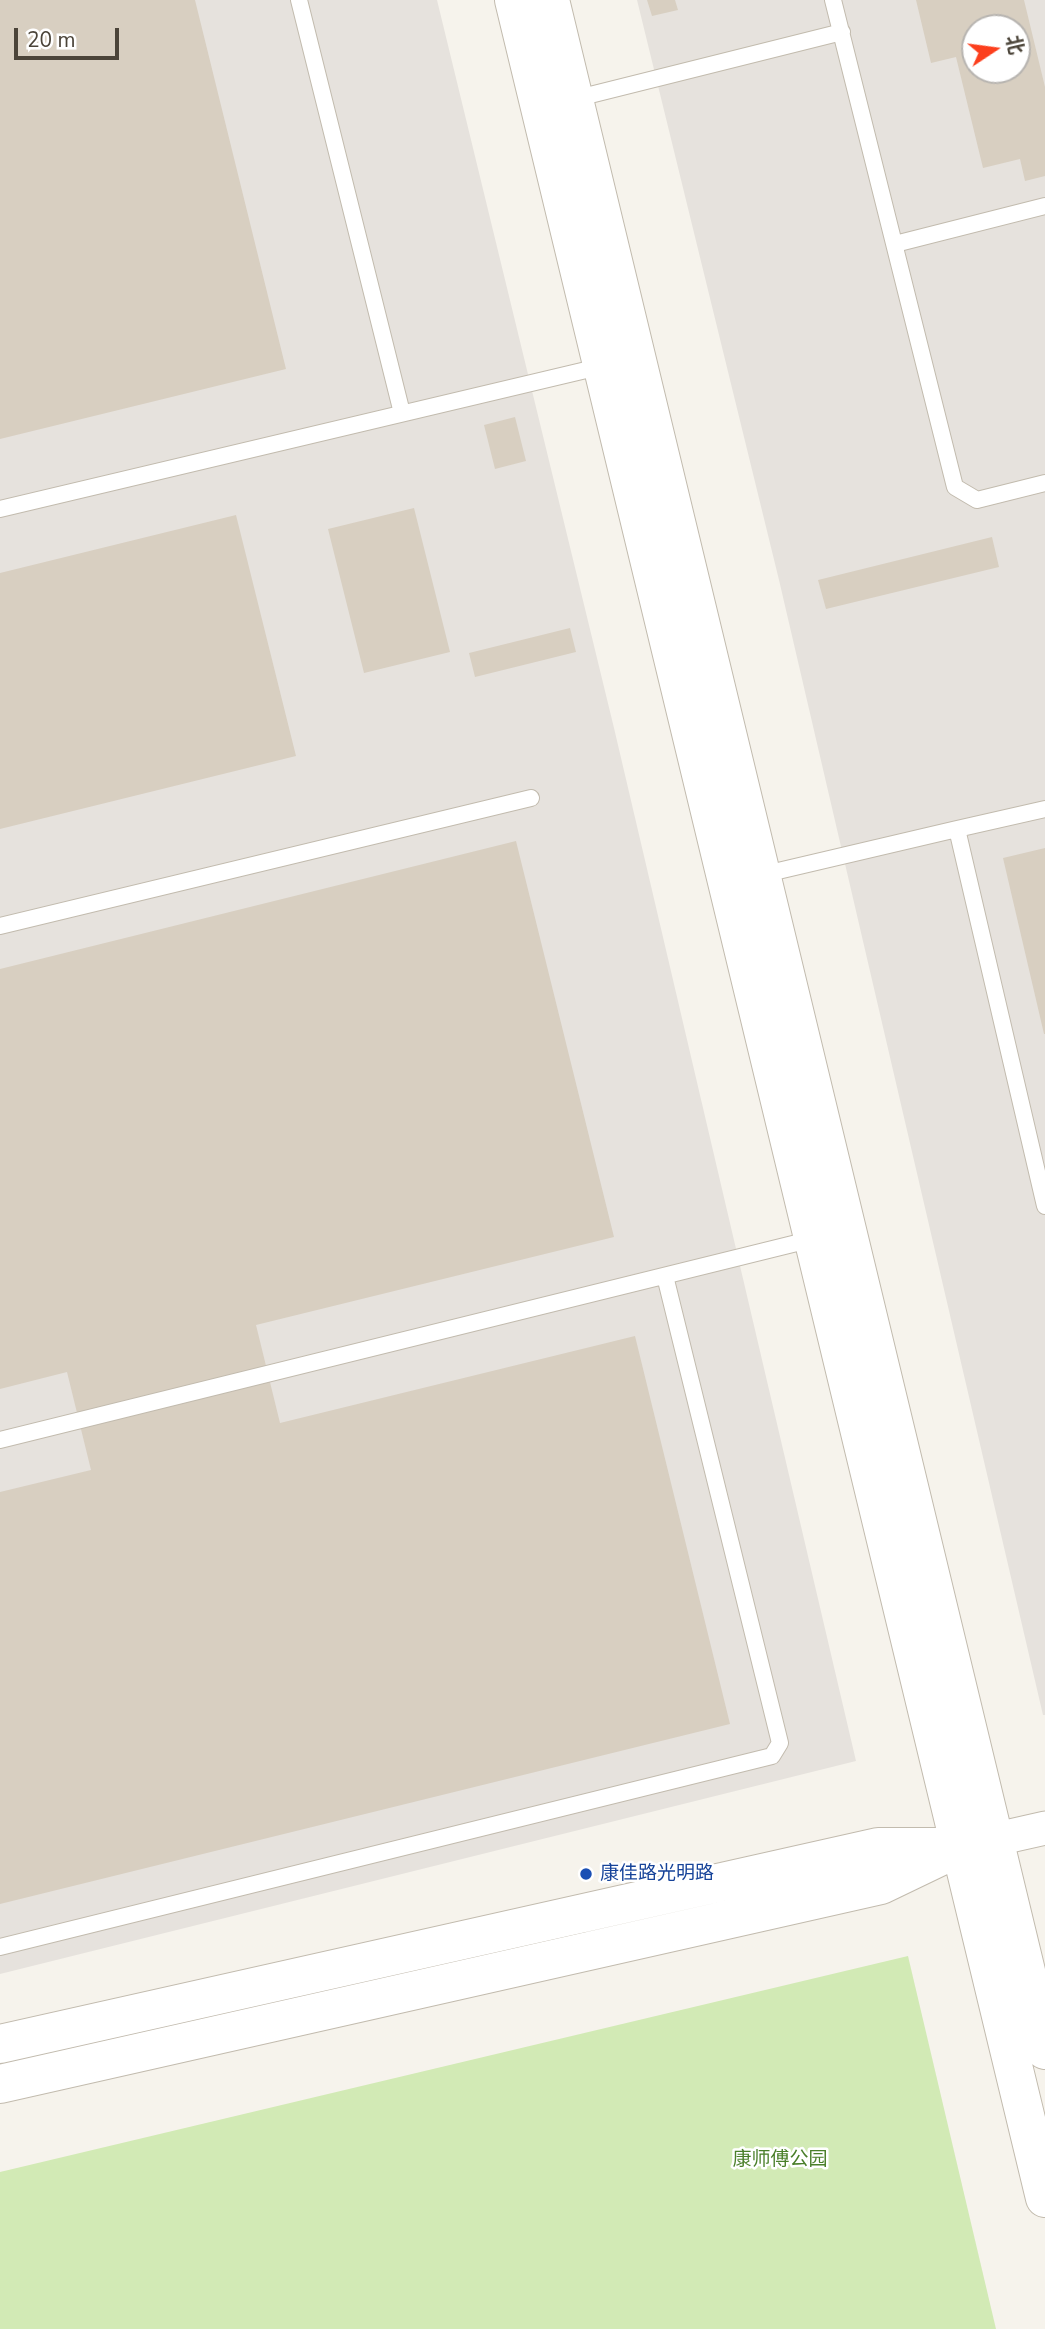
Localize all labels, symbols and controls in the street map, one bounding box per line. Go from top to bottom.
scale bar [18,14,122,58]
north arrow [961,14,1031,84]
text: 20 m [27,26,76,54]
text: 北 [1000,33,1029,57]
place label: 康佳路光明路 [600,1863,714,1885]
marker: 康佳路光明路 [578,1866,594,1882]
park label: 康师傅公园 [733,2149,827,2171]

